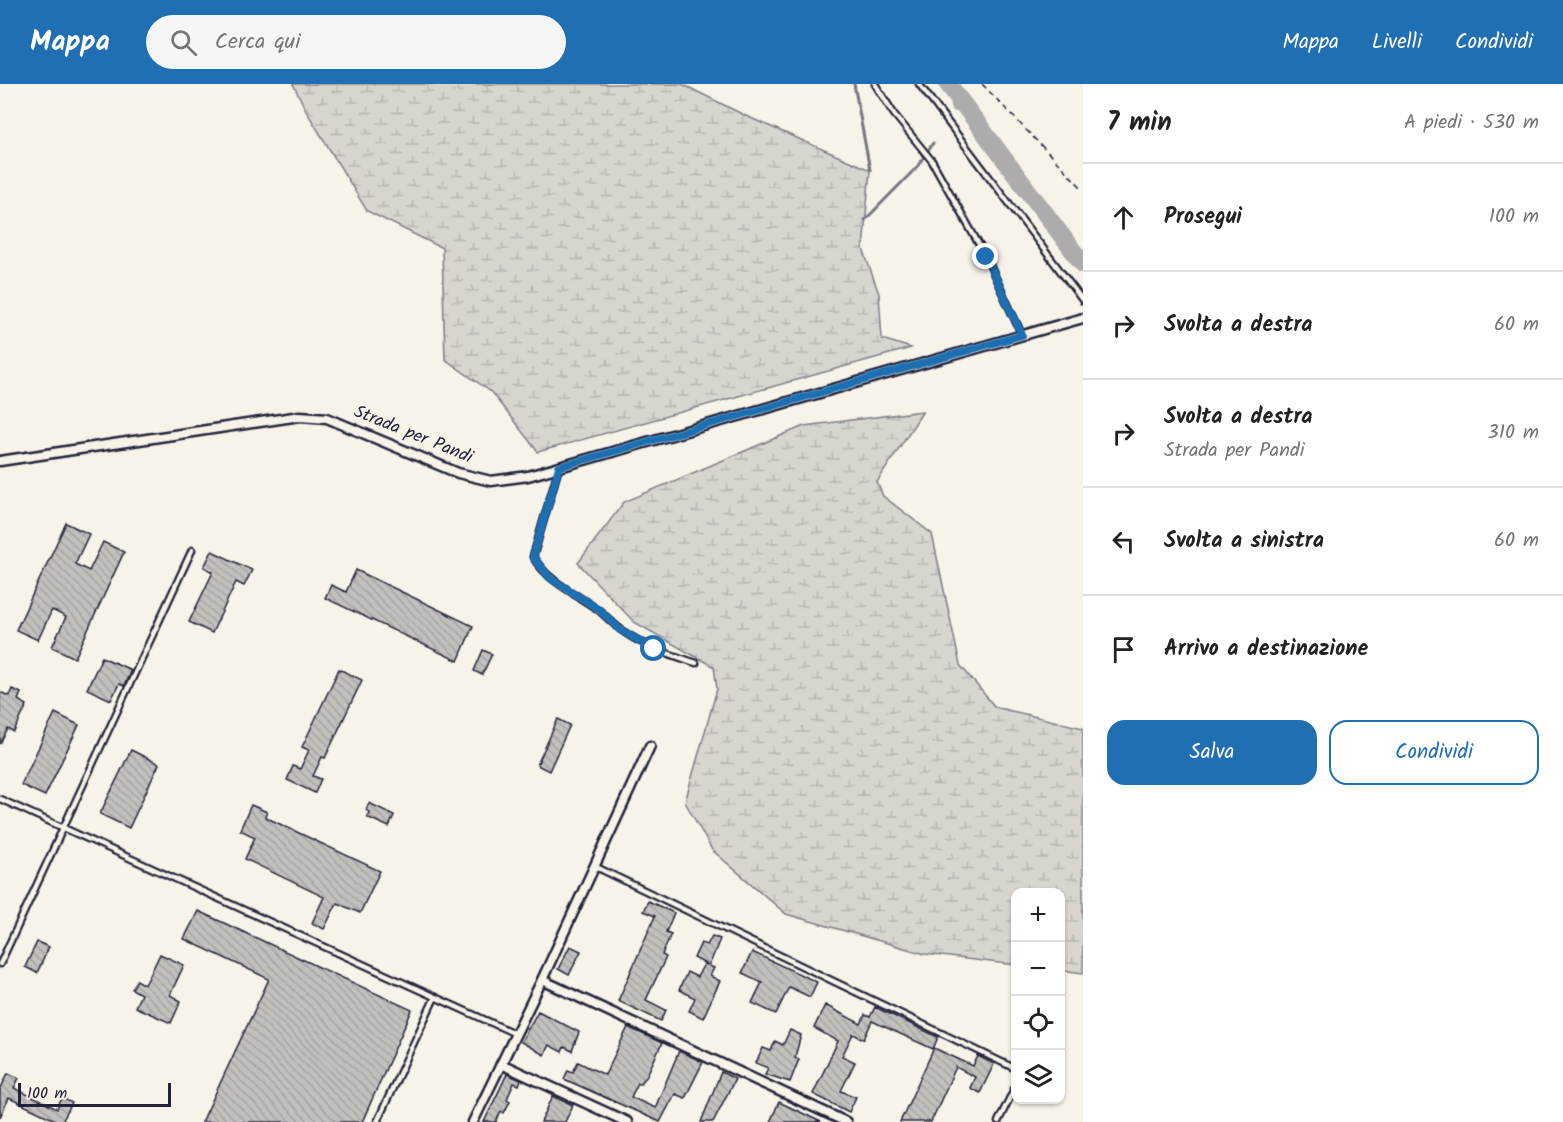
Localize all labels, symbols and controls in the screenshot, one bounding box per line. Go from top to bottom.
search box [146,15,566,69]
text: Mappa [30,20,110,65]
text: Cerca qui [215,25,300,60]
icon: search [167,26,200,59]
text: Mappa [1282,26,1339,59]
text: Livelli [1372,26,1422,59]
text: Condividi [1455,26,1533,59]
text: 7 min [1107,102,1172,144]
text: A piedi · 530 m [1404,107,1539,139]
text: Prosegui [1164,200,1242,235]
icon: ahead [1107,201,1140,234]
text: 100 m [1489,201,1539,233]
route end [972,243,998,269]
text: Svolta a destra [1164,308,1313,343]
icon: right [1107,309,1140,342]
text: 60 m [1494,309,1539,341]
street label: Strada per Pandi [349,398,478,472]
text: Svolta a destra [1164,400,1313,435]
icon: right [1107,417,1140,450]
text: 310 m [1487,417,1539,449]
text: Strada per Pandi [1164,435,1305,467]
text: Svolta a sinistra [1164,524,1324,559]
icon: left [1107,525,1140,558]
text: 60 m [1494,525,1539,557]
text: Arrivo a destinazione [1164,632,1368,667]
icon: arrive [1107,633,1140,666]
route start [640,635,666,661]
button: Salva [1107,720,1317,785]
button: Condividi [1329,720,1539,785]
map controls [1011,888,1065,1104]
button: + [1011,888,1065,942]
button: − [1011,942,1065,996]
button: locate [1011,996,1065,1050]
button: layers [1011,1050,1065,1104]
scale bar [18,1080,171,1108]
text: 100 m [27,1081,67,1106]

